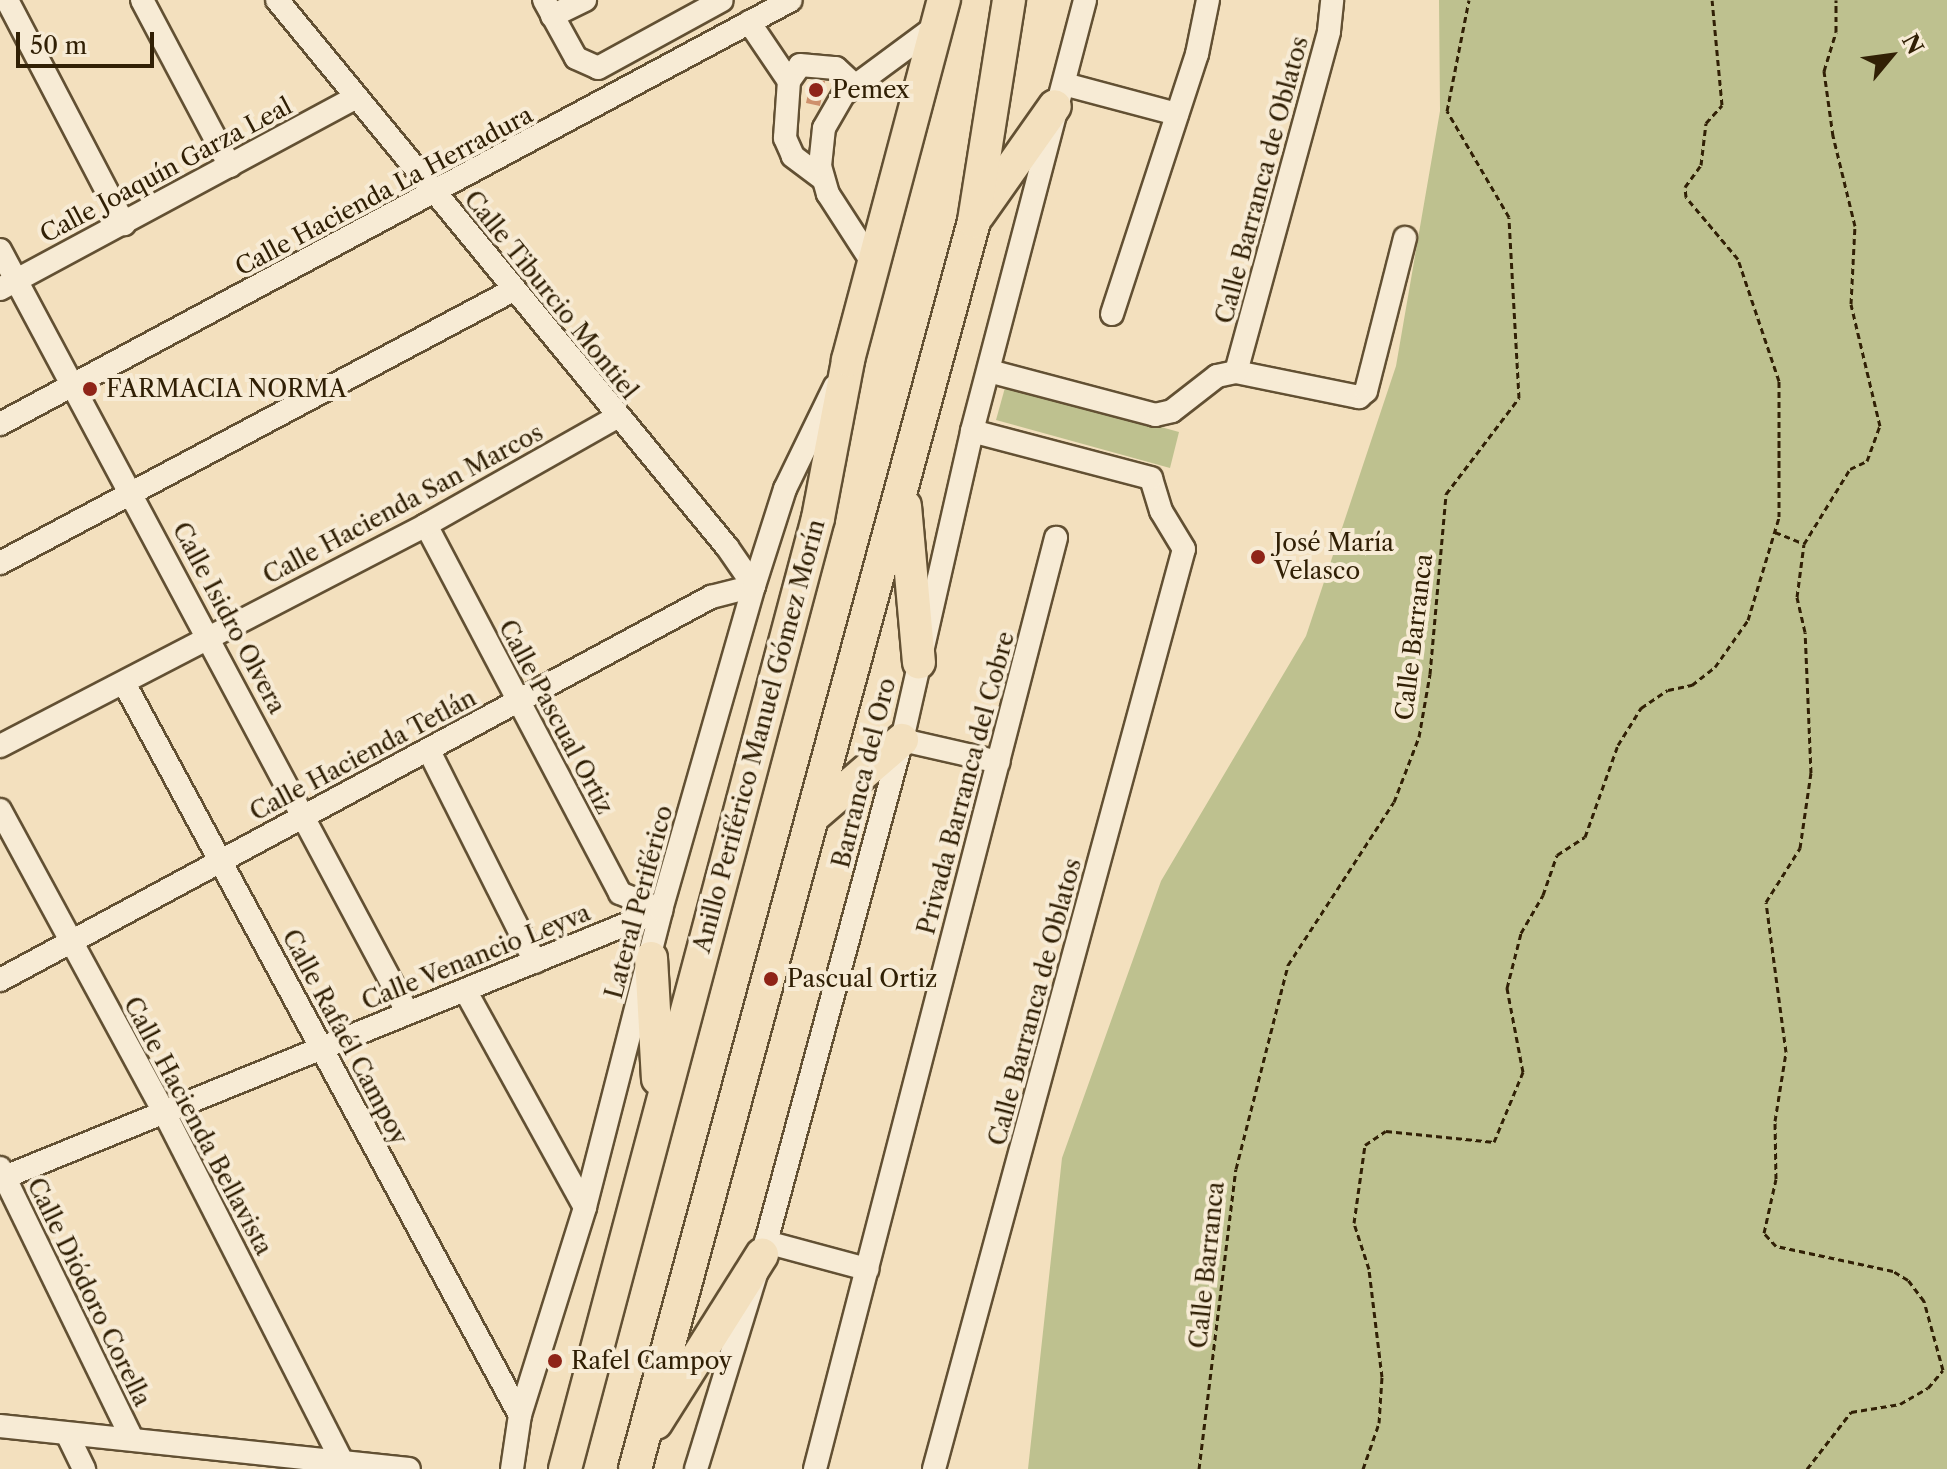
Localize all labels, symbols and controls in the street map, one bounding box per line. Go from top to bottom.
scale bar [20,16,158,66]
north arrow [1851,16,1931,96]
text: N [1896,29,1929,59]
text: 50 m [30,31,87,60]
street label: Calle Barranca de Oblatos [1210,33,1314,327]
place label: Pemex [832,76,909,104]
marker: Pemex [807,81,825,99]
street label: Calle Joaquín Garza Leal [35,91,297,249]
street label: Calle Hacienda La Herradura [230,100,538,282]
street label: Calle Tiburcio Montiel [458,185,644,405]
place label: FARMACIA NORMA [106,375,347,403]
marker: FARMACIA NORMA [81,380,99,398]
street label: Calle Hacienda San Marcos [258,418,548,590]
street label: Anillo Periférico Manuel Gómez Morín [687,516,831,956]
street label: Calle Isidro Olvera [166,517,292,719]
place label: José María Velasco [1274,529,1394,585]
marker: José María Velasco [1249,548,1267,566]
street label: Calle Barranca [1389,552,1439,722]
street label: Calle Pascual Ortiz [493,615,619,819]
street label: Privada Barranca del Cobre [912,628,1020,938]
street label: Barranca del Oro [826,675,902,871]
street label: Calle Hacienda Tetlán [245,683,481,827]
street label: Lateral Periférico [599,802,679,1002]
street label: Calle Barranca de Oblatos [983,855,1087,1149]
street label: Calle Venancio Leyva [357,898,595,1016]
street label: Calle Rafaél Campoy [276,925,414,1149]
place label: Pascual Ortiz [787,965,937,993]
marker: Pascual Ortiz [762,970,780,988]
street label: Calle Hacienda Bellavista [118,992,278,1260]
street label: Calle Diódoro Corella [21,1173,157,1411]
street label: Calle Barranca [1184,1180,1230,1350]
place label: Rafel Campoy [571,1347,732,1375]
marker: Rafel Campoy [546,1352,564,1370]

